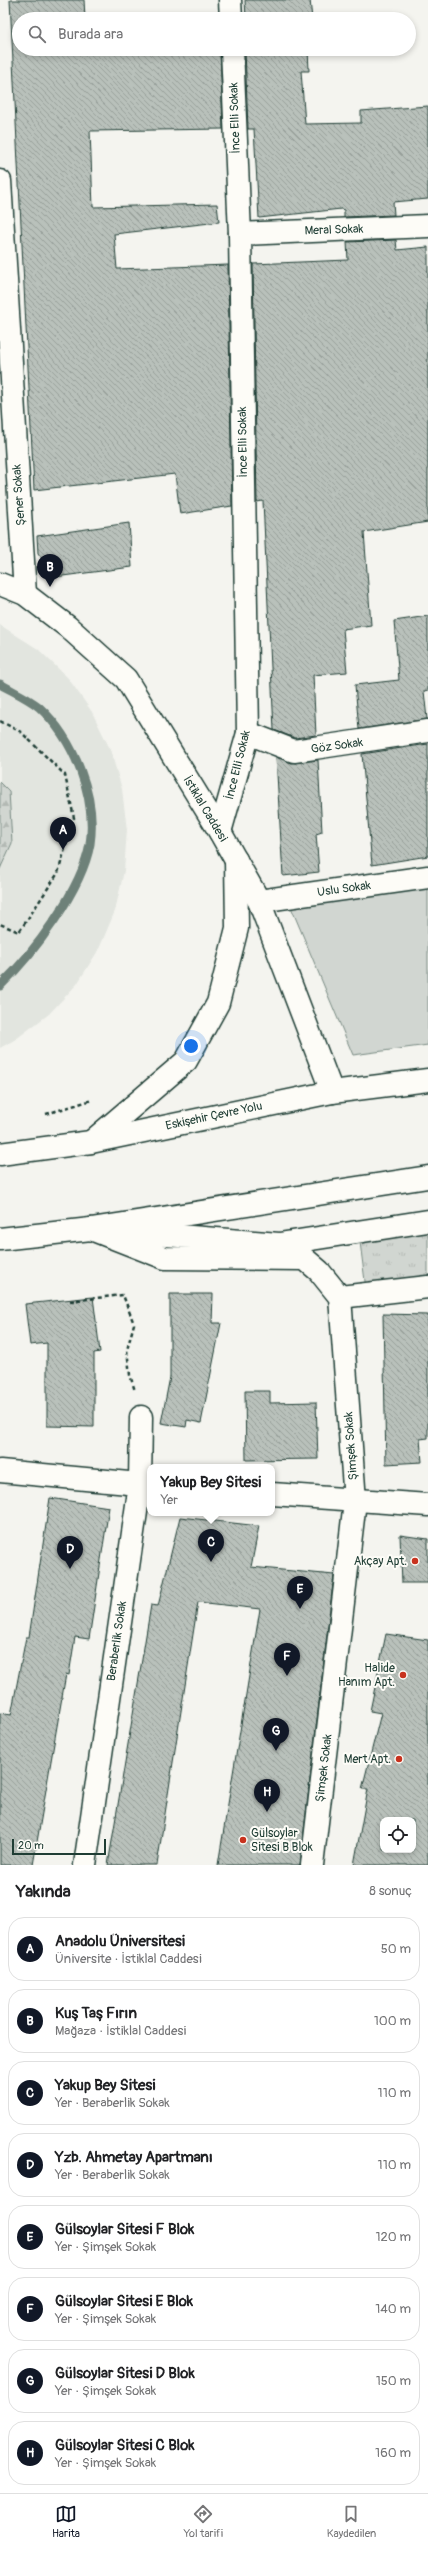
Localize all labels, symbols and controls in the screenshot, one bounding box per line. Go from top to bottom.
search box [12,12,416,56]
icon: search [26,23,48,45]
text: Burada ara [58,25,123,44]
street label: İnce Elli Sokak [225,82,244,154]
street label: Meral Sokak [304,221,364,239]
street label: İnce Elli Sokak [234,406,251,478]
street label: Şener Sokak [9,464,29,526]
pin: B [37,554,63,587]
street label: İnce Elli Sokak [221,728,254,801]
street label: Göz Sokak [310,735,364,757]
street label: İstiklal Caddesi [179,773,231,845]
pin: A [50,817,76,850]
street label: Uslu Sokak [316,878,372,900]
your location [181,1036,201,1056]
street label: Eskişehir Çevre Yolu [164,1098,264,1134]
street label: Şimşek Sokak [341,1411,361,1481]
popup [147,1464,275,1516]
text: Yakup Bey Sitesi [161,1473,261,1492]
text: Yer [161,1492,178,1508]
pin: C [198,1529,224,1562]
pin: D [57,1536,83,1569]
place label: Akçay Apt. [354,1554,407,1569]
marker: Akçay Apt. [410,1556,420,1566]
pin: E [287,1576,313,1609]
street label: Beraberlik Sokak [104,1600,130,1682]
pin: F [274,1643,300,1676]
place label: Halide Hanım Apt. [338,1661,395,1690]
marker: Halide Hanım Apt. [398,1670,408,1680]
pin: G [263,1718,289,1751]
street label: Şimşek Sokak [312,1733,336,1803]
place label: Mert Apt. [344,1752,391,1767]
marker: Mert Apt. [394,1754,404,1764]
pin: H [254,1779,280,1812]
map controls [380,1817,416,1853]
button: locate [380,1817,416,1853]
place label: Gülsoylar Sitesi B Blok [251,1826,313,1855]
marker: Gülsoylar Sitesi B Blok [238,1835,248,1845]
scale bar [12,1837,106,1856]
text: 20 m [18,1839,44,1852]
text: Yakında [16,1881,71,1902]
text: 8 sonuç [369,1883,412,1899]
text: Anadolu Üniversitesi [55,1932,185,1951]
text: A [26,1941,34,1957]
text: 50 m [381,1941,411,1957]
text: Üniversite · İstiklal Caddesi [55,1951,202,1967]
text: Kuş Taş Fırın [55,2004,137,2023]
text: B [26,2013,34,2029]
text: 100 m [374,2013,411,2029]
text: Mağaza · İstiklal Caddesi [55,2023,186,2039]
text: Yakup Bey Sitesi [55,2076,156,2095]
text: C [26,2085,34,2101]
text: 110 m [378,2085,411,2101]
text: Yer · Beraberlik Sokak [55,2095,170,2111]
text: Yzb. Ahmetay Apartmanı [55,2148,213,2167]
text: D [26,2157,34,2173]
text: 110 m [378,2157,411,2173]
text: Yer · Beraberlik Sokak [55,2167,170,2183]
text: Gülsoylar Sitesi F Blok [55,2220,194,2239]
text: E [27,2229,33,2245]
text: 120 m [375,2229,411,2245]
text: Yer · Şimşek Sokak [55,2239,156,2255]
text: Gülsoylar Sitesi E Blok [55,2292,193,2311]
text: F [26,2301,34,2317]
text: 140 m [375,2301,411,2317]
text: Yer · Şimşek Sokak [55,2311,156,2327]
text: Gülsoylar Sitesi D Blok [55,2364,195,2383]
text: G [26,2373,34,2389]
text: 150 m [376,2373,411,2389]
text: Yer · Şimşek Sokak [55,2383,156,2399]
text: Gülsoylar Sitesi C Blok [55,2436,195,2455]
text: H [26,2445,34,2461]
text: 160 m [375,2445,411,2461]
text: Yer · Şimşek Sokak [55,2455,156,2471]
tab: Harita [52,2503,80,2540]
tab: Yol tarifi [184,2503,223,2540]
tab: Kaydedilen [327,2503,376,2540]

